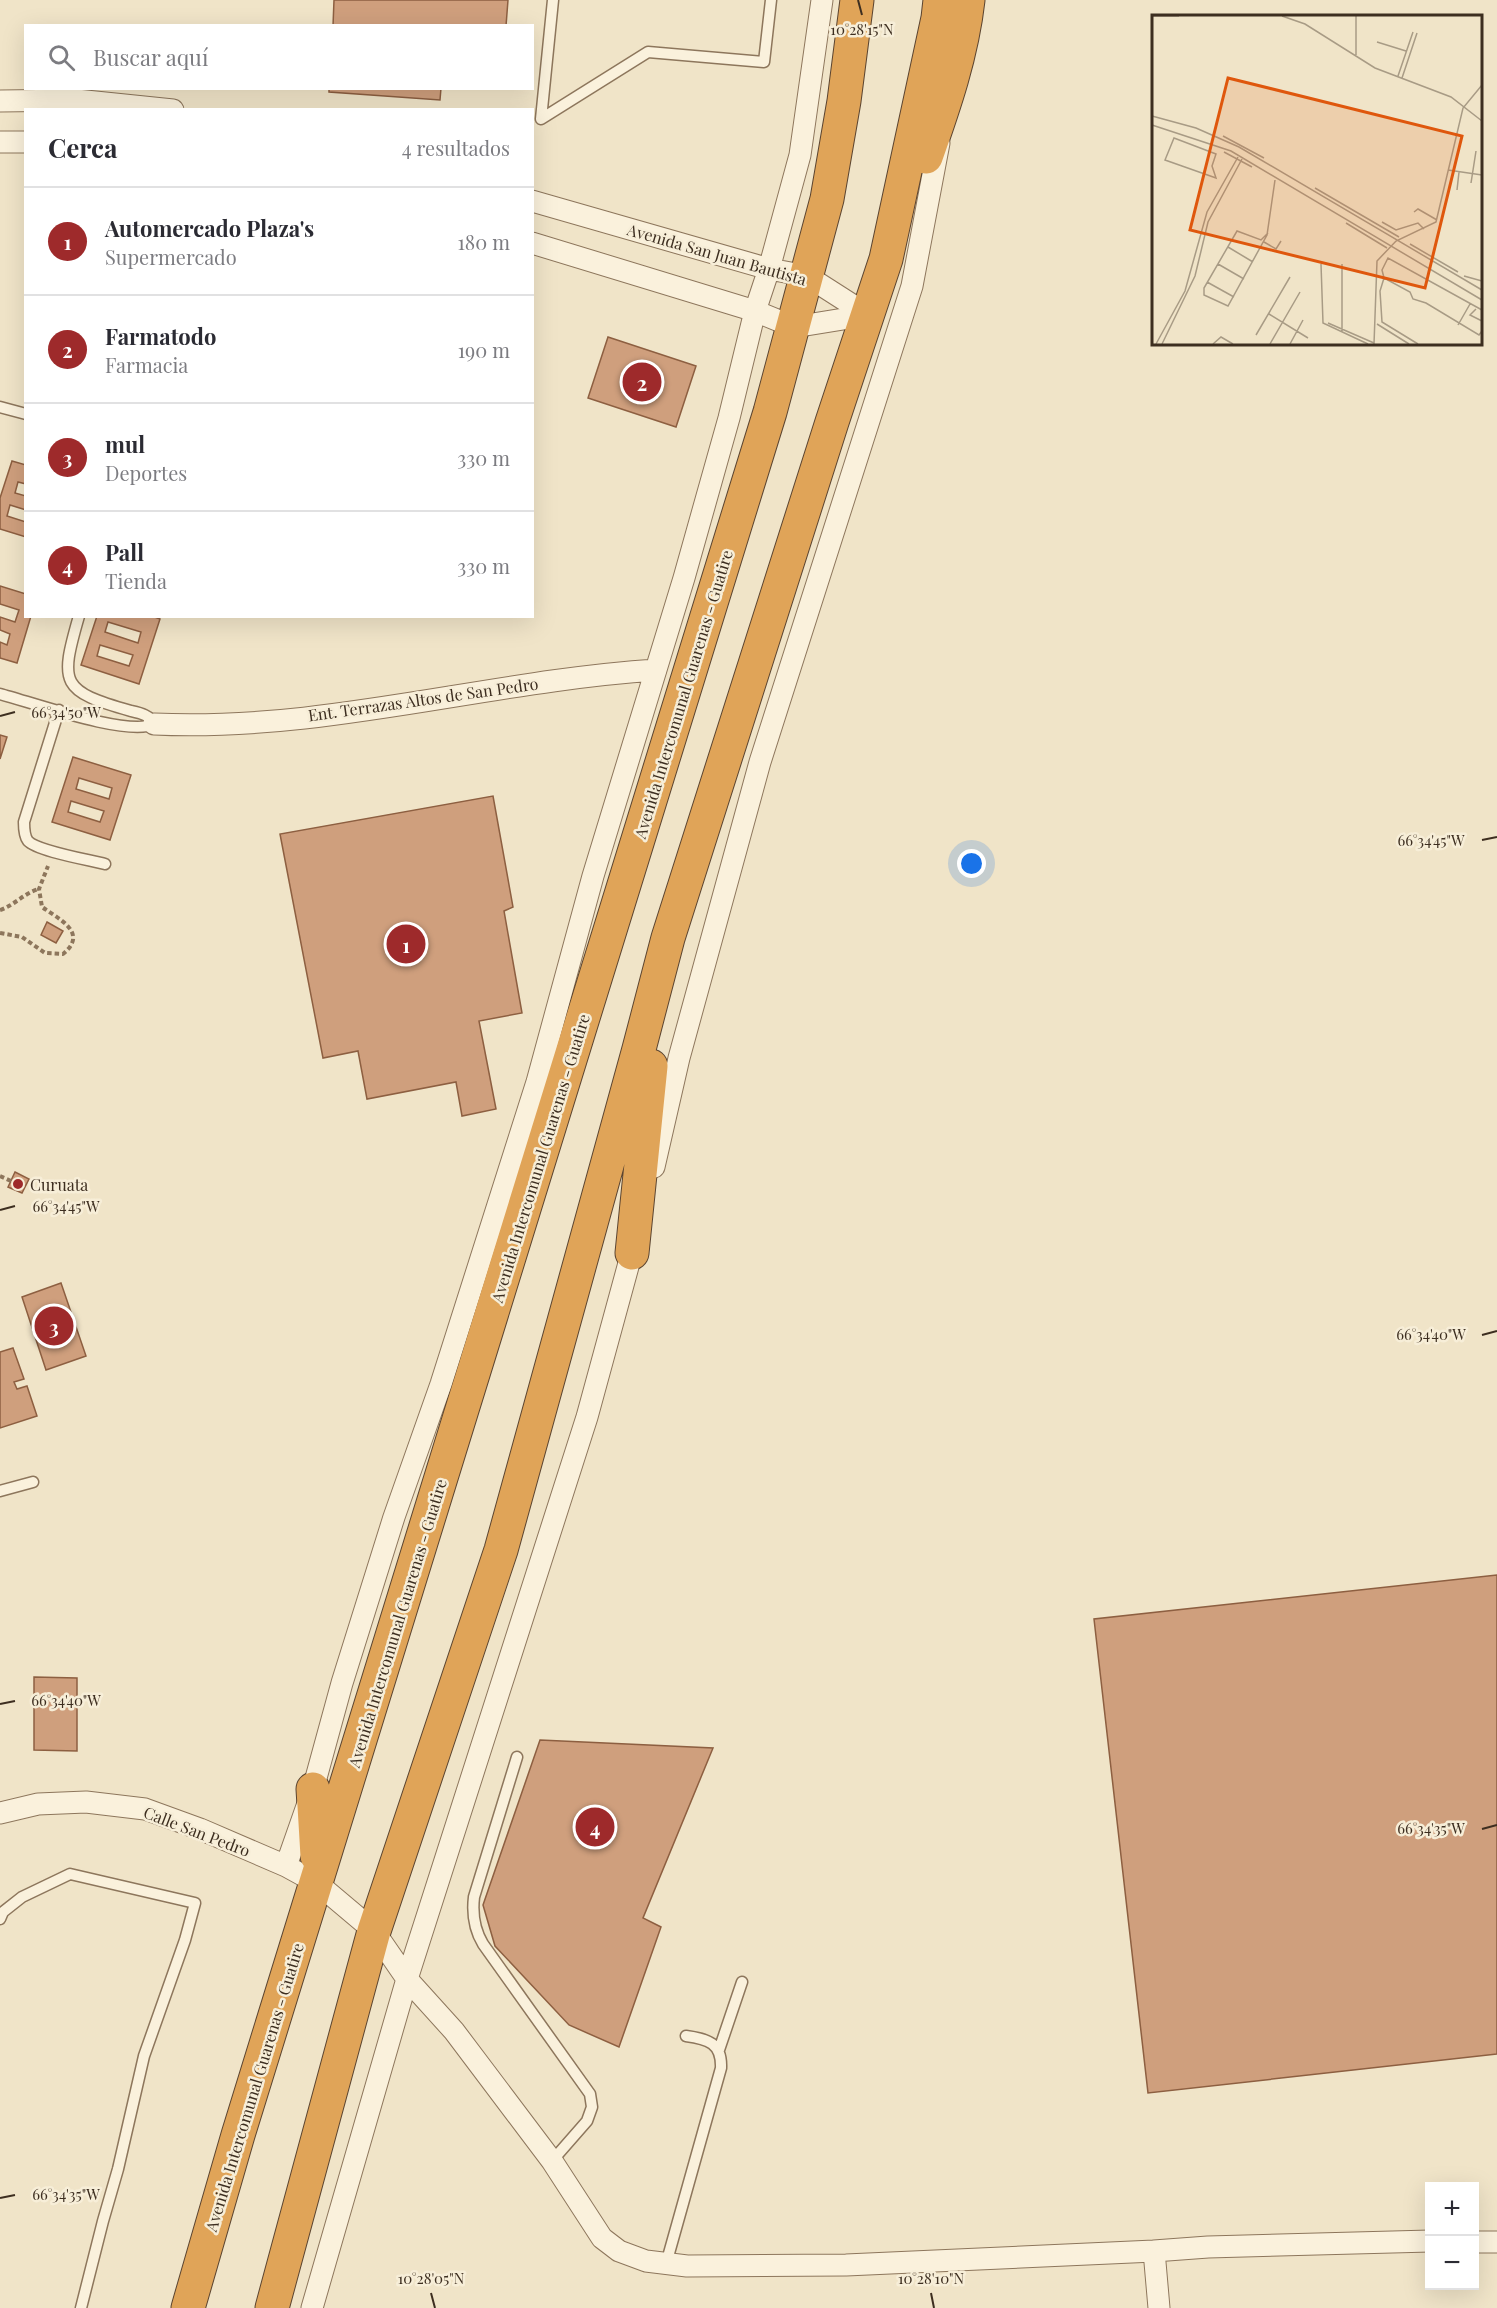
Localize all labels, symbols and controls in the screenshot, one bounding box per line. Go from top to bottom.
inset map [1152,15,1482,345]
text: 10°28'15"N [830,19,894,39]
search box [24,24,534,90]
icon: search [45,41,78,74]
text: Buscar aquí [93,42,208,72]
text: Cerca [48,130,117,165]
text: 4 resultados [402,134,510,161]
text: Automercado Plaza's [105,213,314,243]
street label: Avenida San Juan Bautista [624,218,809,290]
text: 1 [64,228,71,255]
text: 180 m [457,228,510,255]
text: Supermercado [105,243,237,270]
text: Farmatodo [105,321,216,351]
text: 2 [62,336,73,363]
text: 190 m [458,336,510,363]
text: Farmacia [105,351,188,378]
pin: 2 [622,360,662,404]
text: mul [105,429,145,459]
text: 3 [63,444,72,471]
text: 330 m [457,444,510,471]
text: Deportes [105,459,187,486]
text: Pall [105,537,144,567]
street label: Avenida Intercomunal Guarenas - Guatire [629,547,737,842]
text: 4 [62,552,73,579]
text: 330 m [457,552,510,579]
text: Tienda [105,567,167,594]
street label: Ent. Terrazas Altos de San Pedro [307,672,540,726]
text: 66°34'50"W [31,702,101,722]
text: 66°34'45"W [1397,830,1465,850]
your location [957,849,986,878]
pin: 1 [386,922,426,966]
street label: Avenida Intercomunal Guarenas - Guatire [486,1011,594,1306]
place label: Curuata [30,1174,88,1195]
marker: Curuata [11,1177,25,1191]
text: 66°34'45"W [32,1196,100,1216]
pin: 3 [34,1304,74,1348]
text: 66°34'40"W [1396,1324,1466,1344]
street label: Avenida Intercomunal Guarenas - Guatire [343,1476,451,1771]
text: 66°34'40"W [31,1690,101,1710]
street label: Calle San Pedro [141,1801,253,1861]
pin: 4 [576,1804,614,1850]
text: 66°34'35"W [1397,1818,1465,1838]
street label: Avenida Intercomunal Guarenas - Guatire [200,1940,308,2235]
map controls [1425,2182,1479,2290]
button: + [1425,2182,1479,2236]
text: 66°34'35"W [32,2184,100,2204]
button: − [1425,2236,1479,2290]
text: 10°28'05"N [398,2268,465,2288]
text: 10°28'10"N [898,2268,964,2288]

